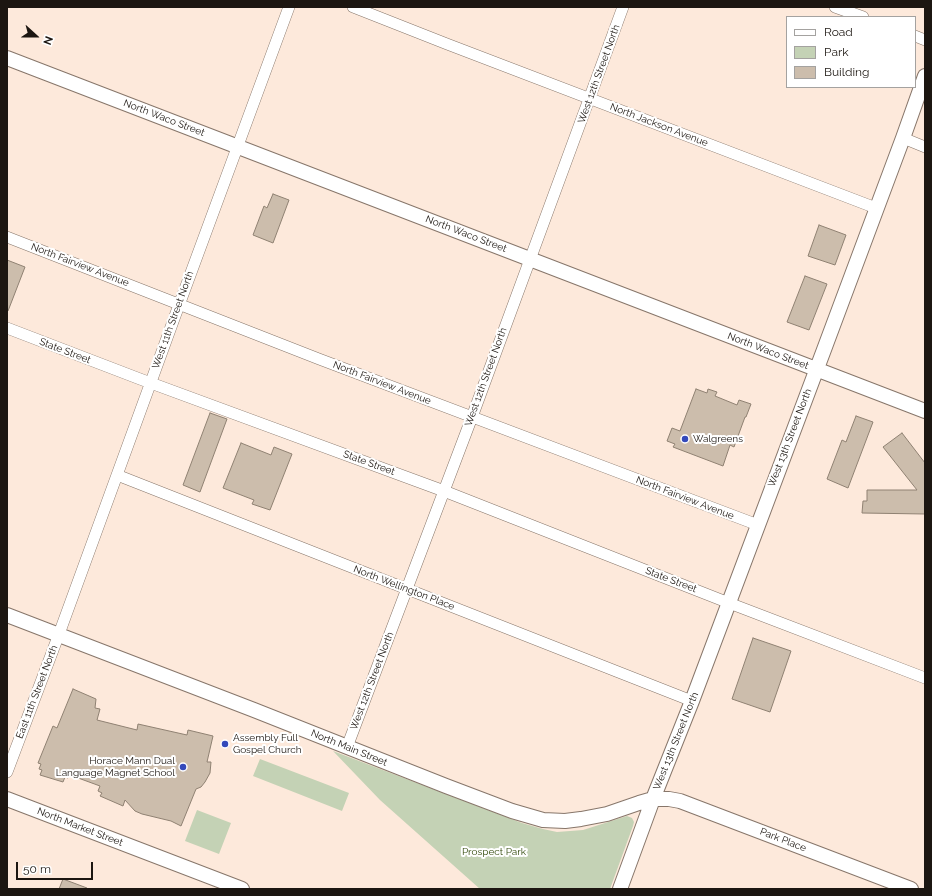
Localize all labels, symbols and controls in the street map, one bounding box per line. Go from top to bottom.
north arrow [16,16,56,56]
legend [786,16,916,88]
street label: West 12th Street North [576,23,622,125]
text: Road [824,25,853,39]
text: N [40,34,55,47]
text: Park [824,45,849,59]
text: Building [824,65,870,79]
street label: North Waco Street [122,97,206,139]
street label: North Jackson Avenue [608,101,710,149]
street label: North Waco Street [424,213,508,255]
street label: North Fairview Avenue [29,241,131,289]
street label: West 11th Street North [150,269,196,371]
street label: West 12th Street North [463,326,509,428]
street label: North Waco Street [726,330,810,372]
street label: State Street [38,336,92,366]
street label: North Fairview Avenue [331,359,433,407]
street label: West 13th Street North [766,387,814,489]
place label: Walgreens [693,433,743,445]
marker: Walgreens [680,434,690,444]
street label: State Street [342,448,396,478]
street label: North Fairview Avenue [634,474,736,522]
street label: North Wellington Place [352,563,456,613]
street label: State Street [644,565,698,595]
street label: West 12th Street North [348,630,396,732]
street label: East 11th Street North [14,644,60,740]
street label: West 13th Street North [651,690,701,792]
street label: North Main Street [309,727,389,769]
place label: Assembly Full Gospel Church [233,732,302,756]
marker: Assembly Full Gospel Church [220,739,230,749]
place label: Horace Mann Dual Language Magnet School [56,755,175,778]
marker: Horace Mann Dual Language Magnet School [178,762,188,772]
street label: North Market Street [35,805,125,849]
street label: Park Place [758,826,808,854]
park label: Prospect Park [462,846,526,858]
scale bar [18,854,95,880]
text: 50 m [23,862,51,876]

